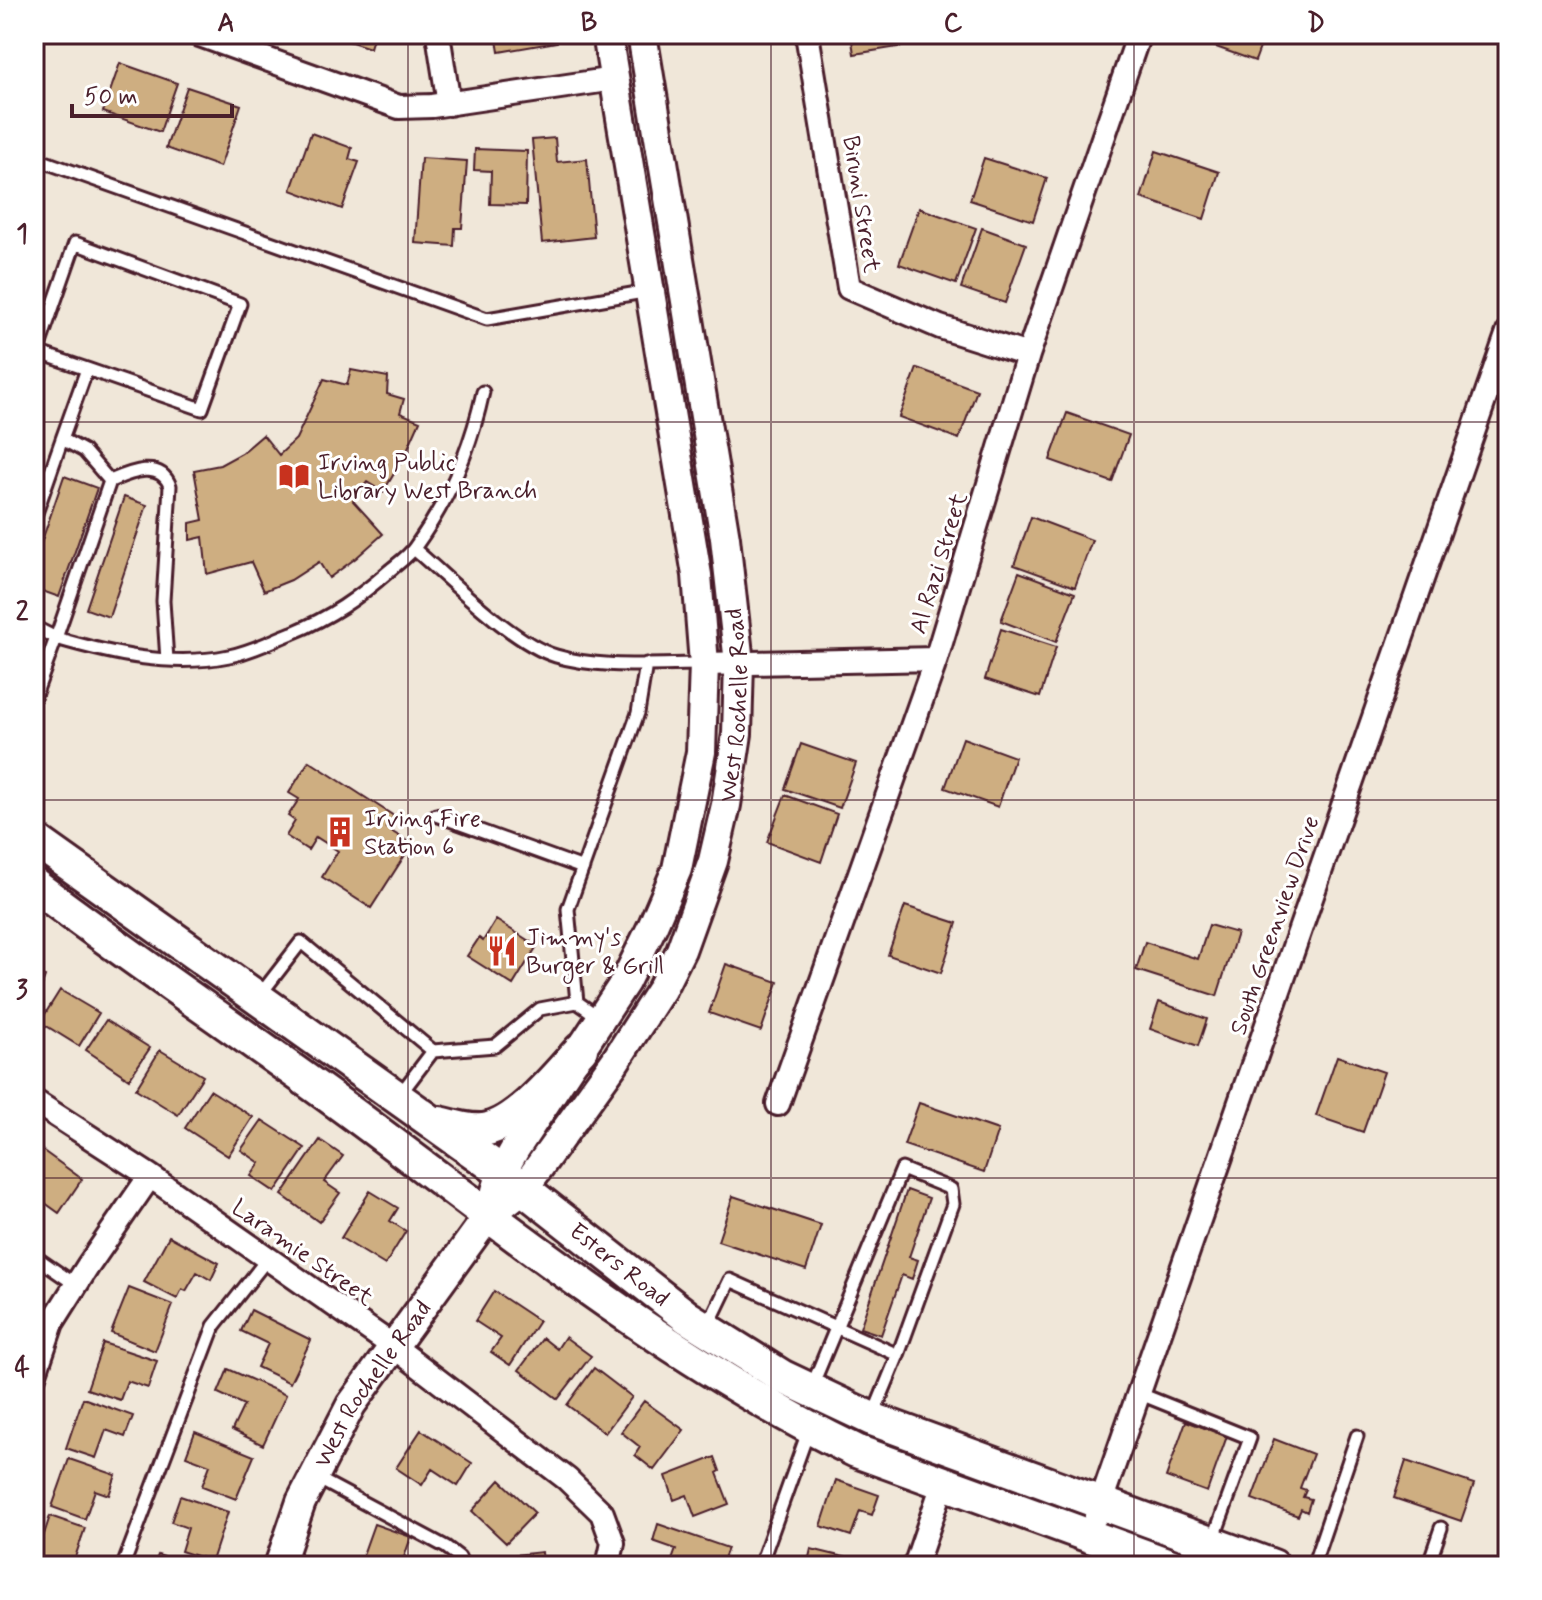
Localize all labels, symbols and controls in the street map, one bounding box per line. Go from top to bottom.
text: A [217,7,235,41]
text: B [581,7,597,41]
text: C [944,7,963,41]
text: D [1307,7,1325,41]
scale bar [72,68,232,118]
text: 50 m [84,82,138,113]
street label: Biruni Street [834,133,887,275]
text: 1 [16,218,28,252]
place label: Irving Public Library West Branch [318,448,537,507]
library icon: Irving Public Library West Branch [277,459,311,493]
street label: Al Razi Street [903,489,976,638]
text: 2 [16,596,29,630]
street label: West Rochelle Road [713,607,756,804]
place label: Irving Fire Station 6 [364,804,481,863]
street label: South Greenview Drive [1223,812,1327,1039]
building icon: Irving Fire Station 6 [323,815,357,849]
place label: Jimmy's Burger & Grill [526,923,664,984]
restaurant icon: Jimmy's Burger & Grill [485,934,519,968]
text: 3 [16,974,28,1008]
street label: Laramie Street [225,1193,379,1314]
street label: Esters Road [562,1216,675,1314]
street label: West Rochelle Road [307,1295,439,1473]
text: 4 [14,1352,30,1386]

